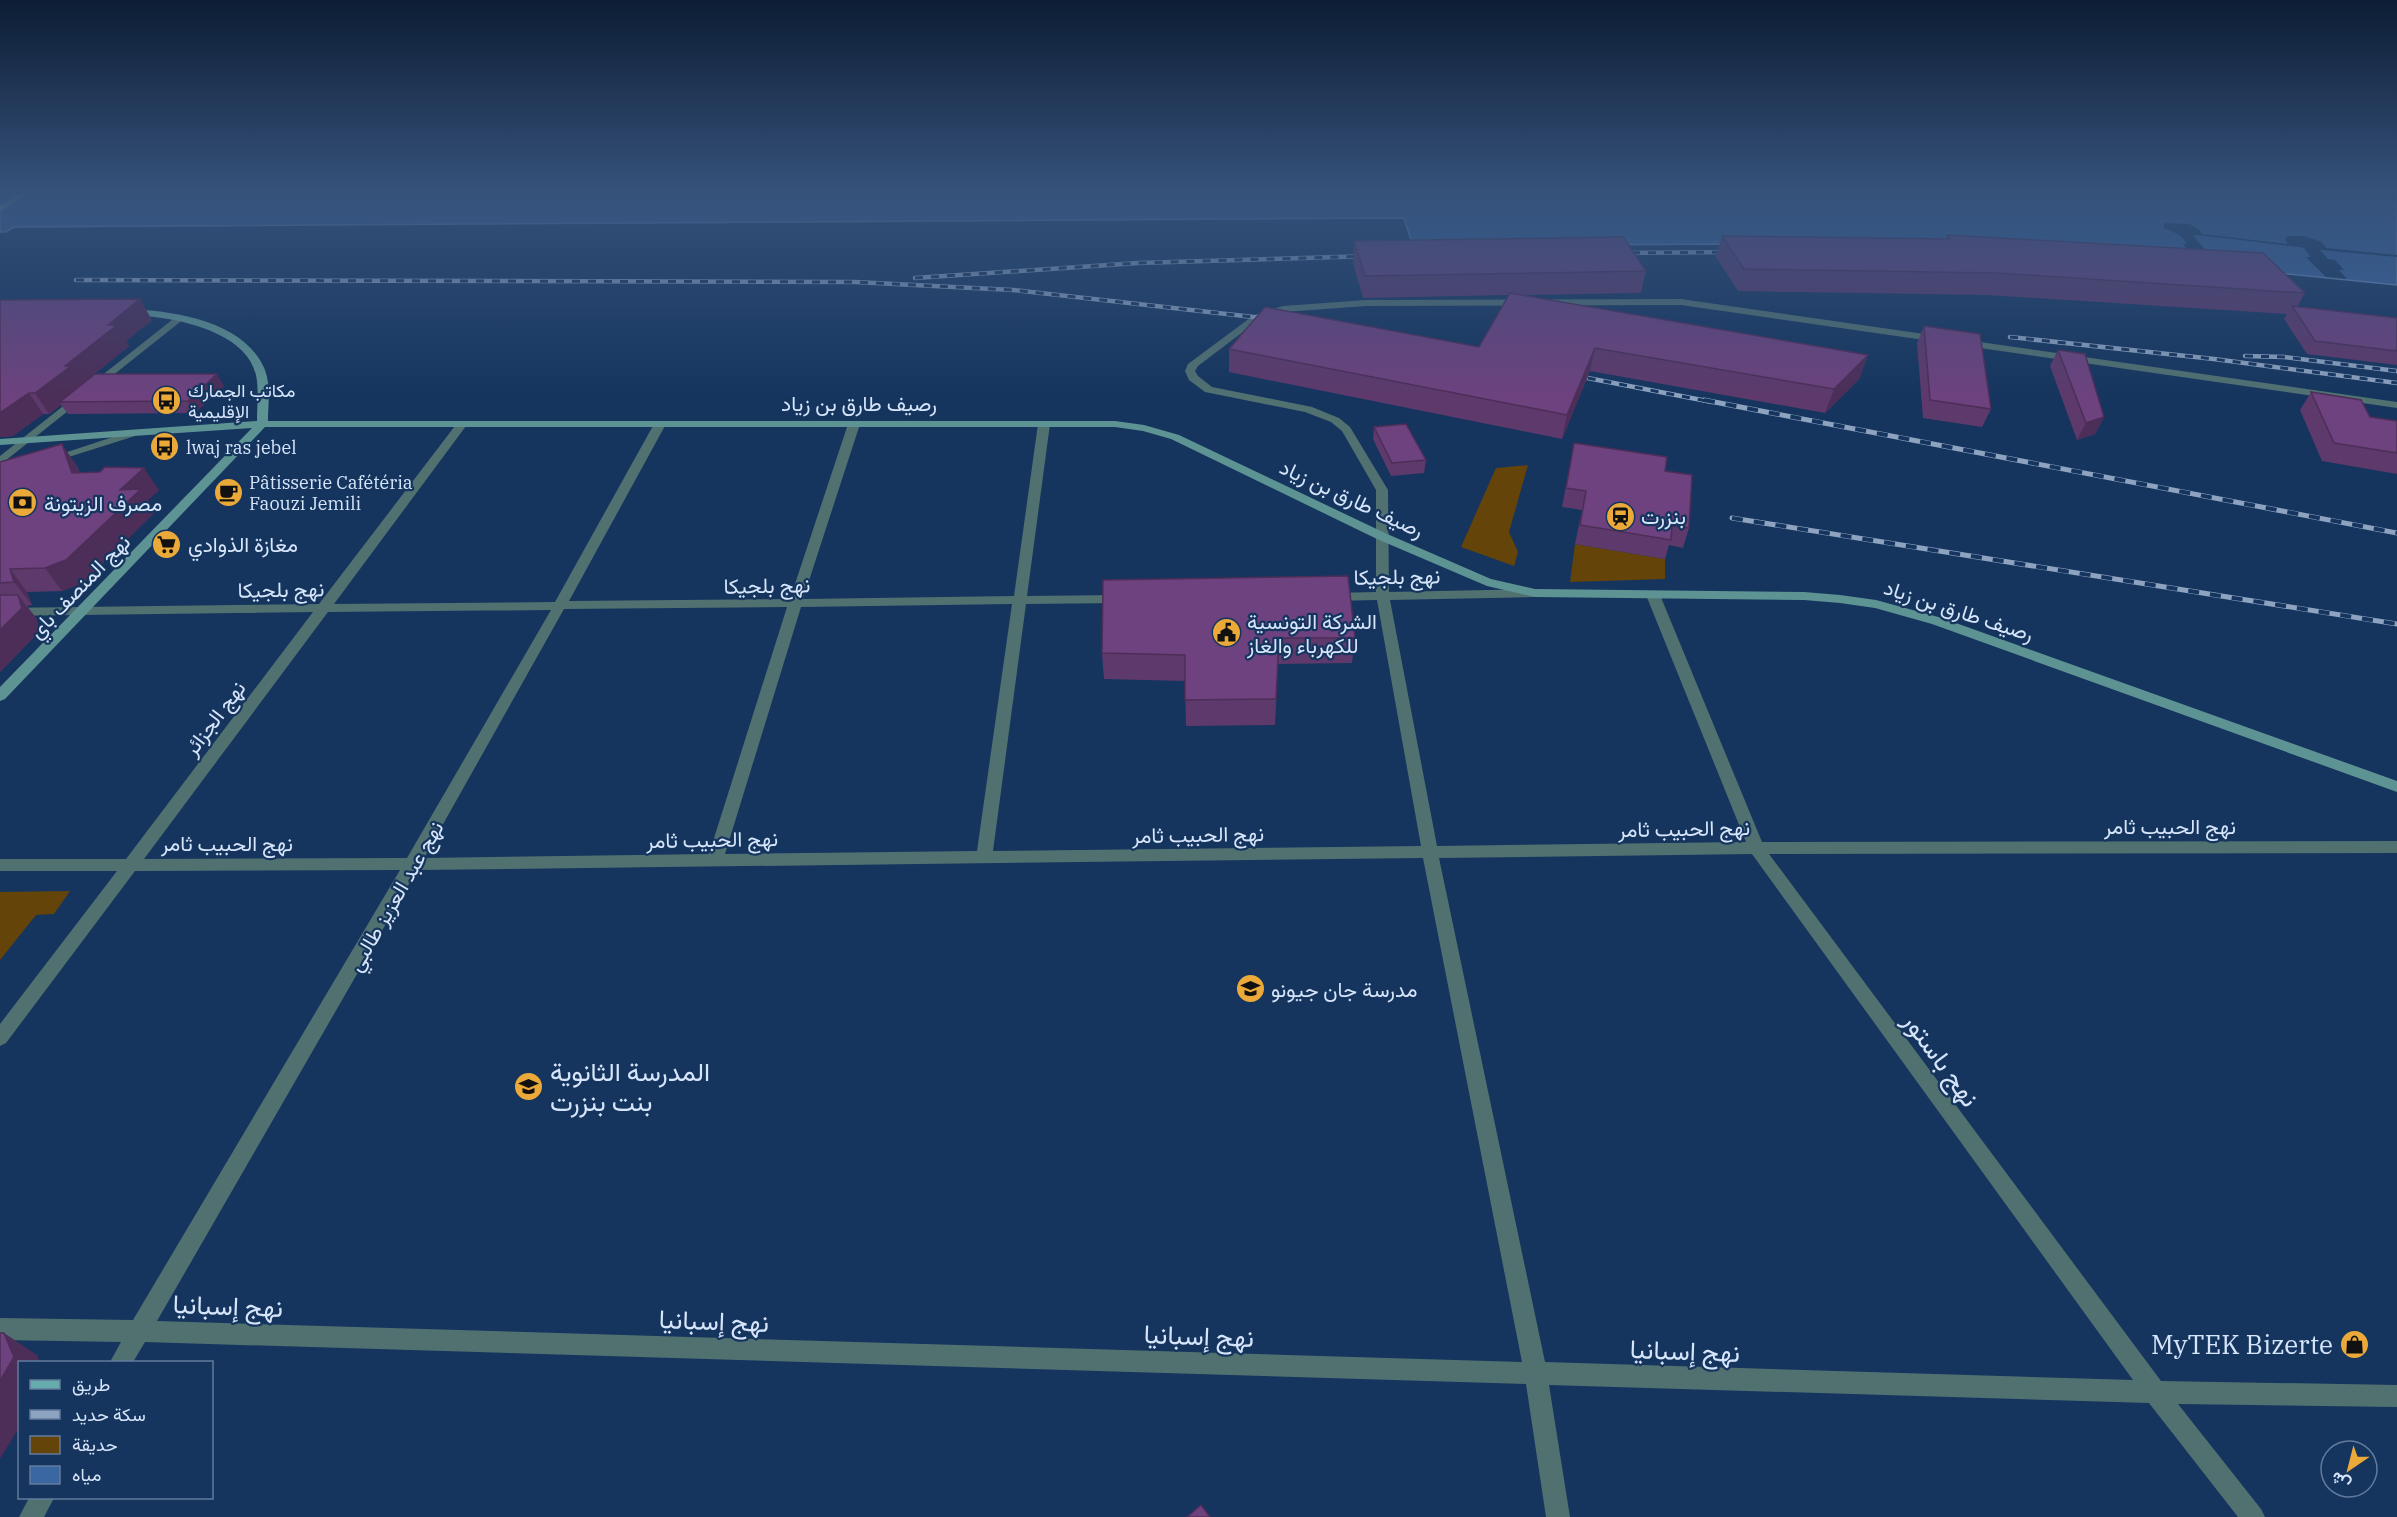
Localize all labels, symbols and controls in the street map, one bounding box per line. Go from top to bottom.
place label: مكاتب الجمارك الإقليمية [188,379,295,424]
bus stop icon: مكاتب الجمارك الإقليمية [151,384,183,416]
street label: رصيف طارق بن زياد [781,389,937,417]
bus stop icon: lwaj ras jebel [149,431,181,463]
place label: lwaj ras jebel [186,436,297,459]
street label: رصيف طارق بن زياد [1275,452,1429,544]
place label: Pâtisserie Cafétéria Faouzi Jemili [249,471,413,515]
cafe icon: Pâtisserie Cafétéria Faouzi Jemili [212,476,244,508]
bank icon: مصرف الزيتونة [7,487,39,519]
place label: مصرف الزيتونة [44,489,162,517]
station icon: بنزرت [1604,500,1636,532]
place label: بنزرت [1641,502,1686,530]
street label: نهج المنصف باي [22,528,139,647]
supermarket icon: مغازة الذوادي [151,528,183,560]
place label: مغازة الذوادي [188,530,298,562]
street label: نهج بلجيكا [1353,561,1441,592]
street label: نهج بلجيكا [723,570,811,601]
street label: رصيف طارق بن زياد [1881,573,2037,647]
street label: نهج بلجيكا [237,574,325,605]
place label: الشركة التونسية للكهرباء والغاز [1246,607,1377,659]
public building icon: الشركة التونسية للكهرباء والغاز [1210,617,1242,649]
street label: نهج الجزائر [176,675,252,763]
street label: نهج الحبيب ثامر [2103,812,2236,841]
street label: نهج الحبيب ثامر [1617,813,1750,844]
street label: نهج عبد العزيز طالبي [341,816,453,978]
street label: نهج الحبيب ثامر [1131,819,1264,850]
street label: نهج الحبيب ثامر [645,824,778,855]
street label: نهج الحبيب ثامر [160,829,293,858]
school or university icon: مدرسة جان جيونو [1234,973,1266,1005]
place label: مدرسة جان جيونو [1271,975,1417,1003]
street label: نهج باستور [1894,1004,1988,1114]
place label: المدرسة الثانوية بنت بنزرت [550,1054,710,1118]
school or university icon: المدرسة الثانوية بنت بنزرت [513,1070,545,1102]
street label: نهج إسبانيا [172,1286,284,1326]
street label: نهج إسبانيا [658,1301,770,1341]
street label: نهج إسبانيا [1143,1316,1255,1356]
place label: MyTEK Bizerte [2151,1327,2333,1361]
shop icon: MyTEK Bizerte [2338,1328,2370,1360]
street label: نهج إسبانيا [1629,1331,1741,1371]
legend [18,1361,213,1499]
text: طريق [72,1373,110,1396]
text: سكة حديد [72,1403,146,1426]
text: حديقة [72,1433,118,1456]
north arrow [2319,1439,2379,1499]
text: مياه [72,1463,101,1486]
text: ش [2327,1468,2354,1495]

